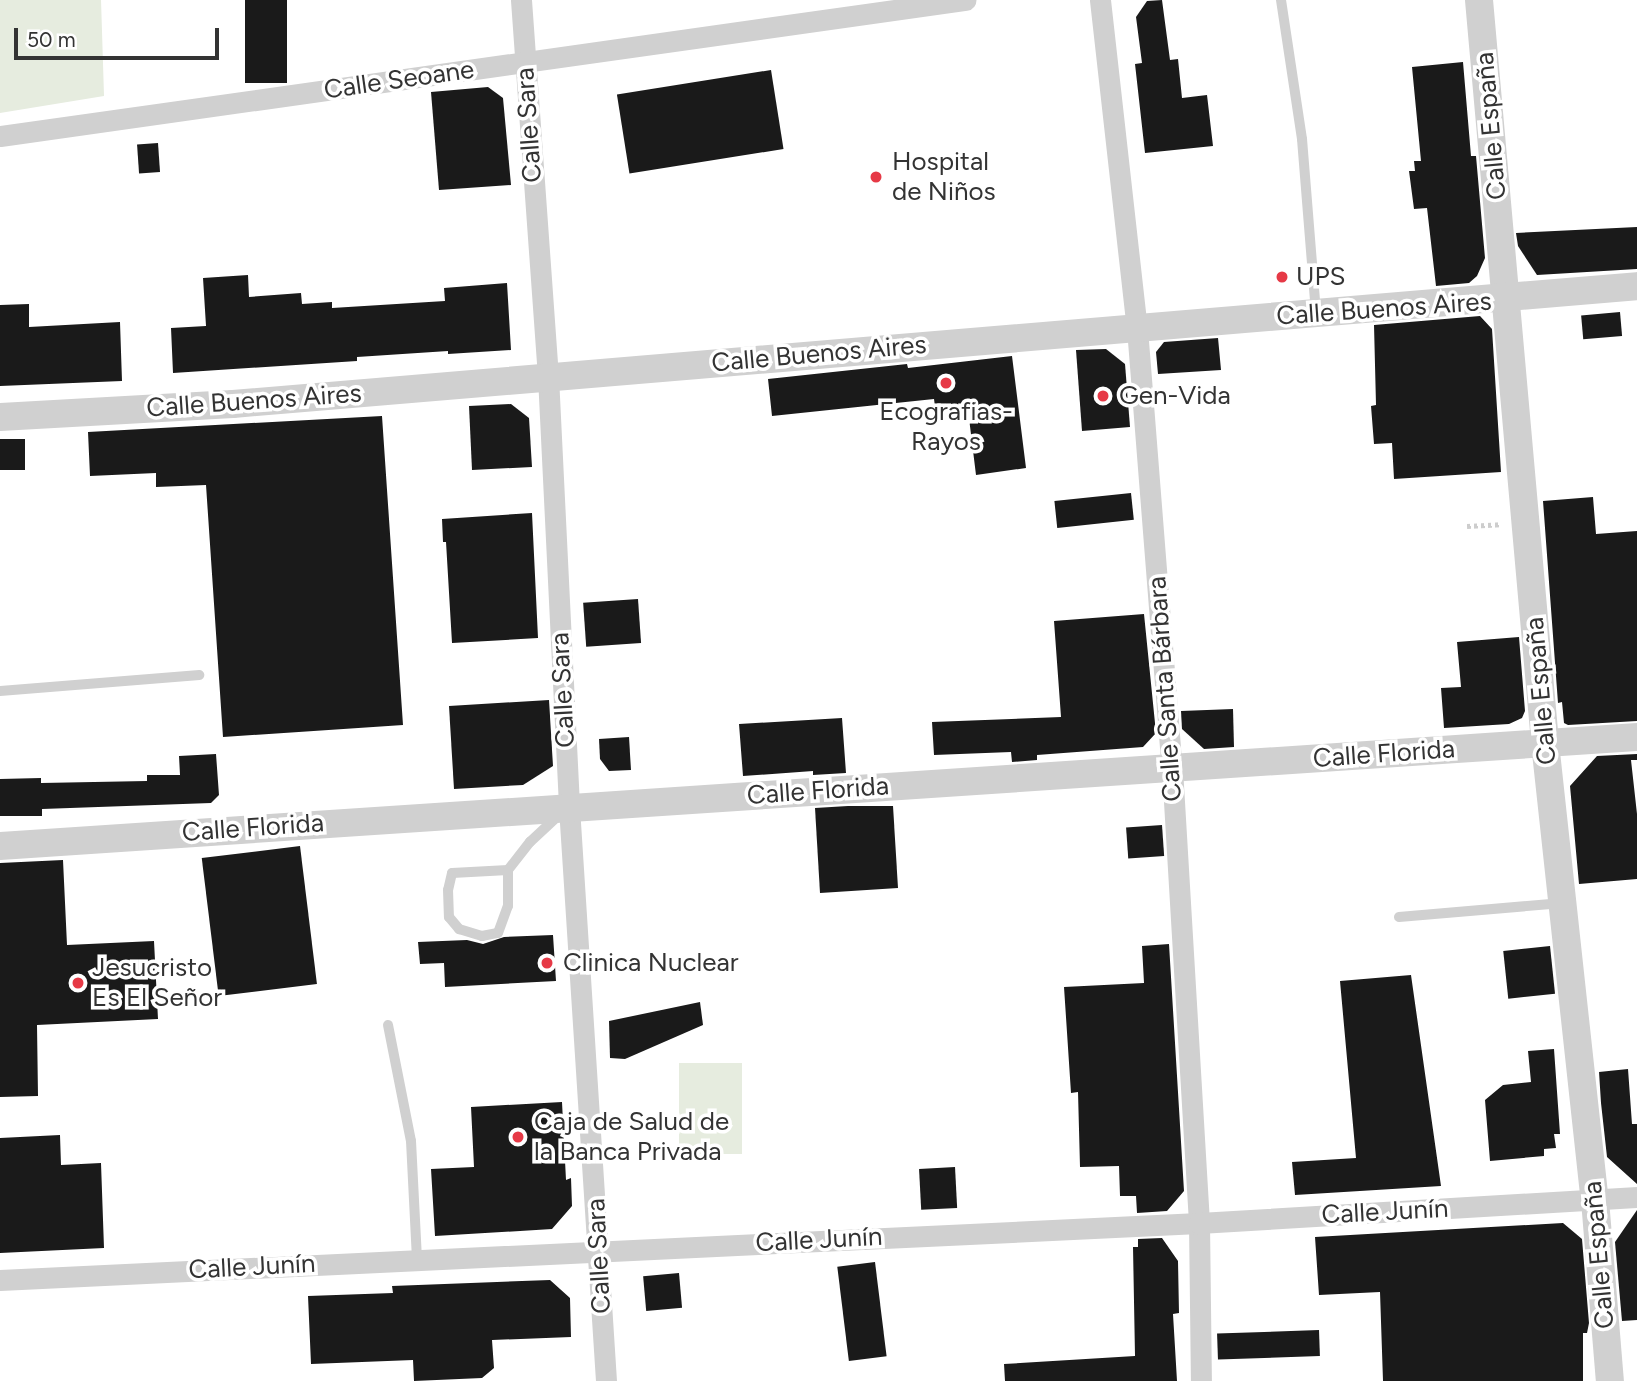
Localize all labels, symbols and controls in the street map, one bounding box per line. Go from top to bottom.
scale bar [18,14,222,58]
text: 50 m [27,27,76,52]
street label: Calle España [1469,51,1513,201]
street label: Calle Seoane [322,54,476,106]
street label: Calle Sara [509,66,549,184]
place label: Hospital de Niños [892,146,996,208]
marker: Hospital de Niños [866,167,886,187]
place label: UPS [1296,261,1345,293]
marker: UPS [1274,269,1290,285]
street label: Calle Buenos Aires [1275,286,1493,332]
street label: Calle Buenos Aires [710,329,928,379]
marker: Ecografias- Rayos [936,373,956,393]
street label: Calle Buenos Aires [145,378,363,424]
place label: Gen-Vida [1119,380,1231,412]
marker: Gen-Vida [1093,386,1113,406]
place label: Ecografias- Rayos [879,396,1013,458]
street label: Calle Santa Bárbara [1142,575,1188,803]
street label: Calle España [1519,616,1563,766]
street label: Calle Sara [544,632,582,748]
street label: Calle Florida [1312,733,1456,775]
street label: Calle Florida [746,770,890,812]
street label: Calle Florida [181,807,325,849]
place label: Clinica Nuclear [563,947,738,979]
place label: Jesucristo Es El Señor [92,952,222,1014]
marker: Clinica Nuclear [537,953,557,973]
marker: Jesucristo Es El Señor [70,975,86,991]
place label: Caja de Salud de la Banca Privada [534,1106,729,1168]
marker: Caja de Salud de la Banca Privada [508,1127,528,1147]
street label: Calle España [1577,1180,1621,1330]
street label: Calle Junín [1321,1193,1449,1231]
street label: Calle Sara [580,1198,618,1314]
street label: Calle Junín [755,1221,883,1259]
street label: Calle Junín [188,1248,316,1286]

